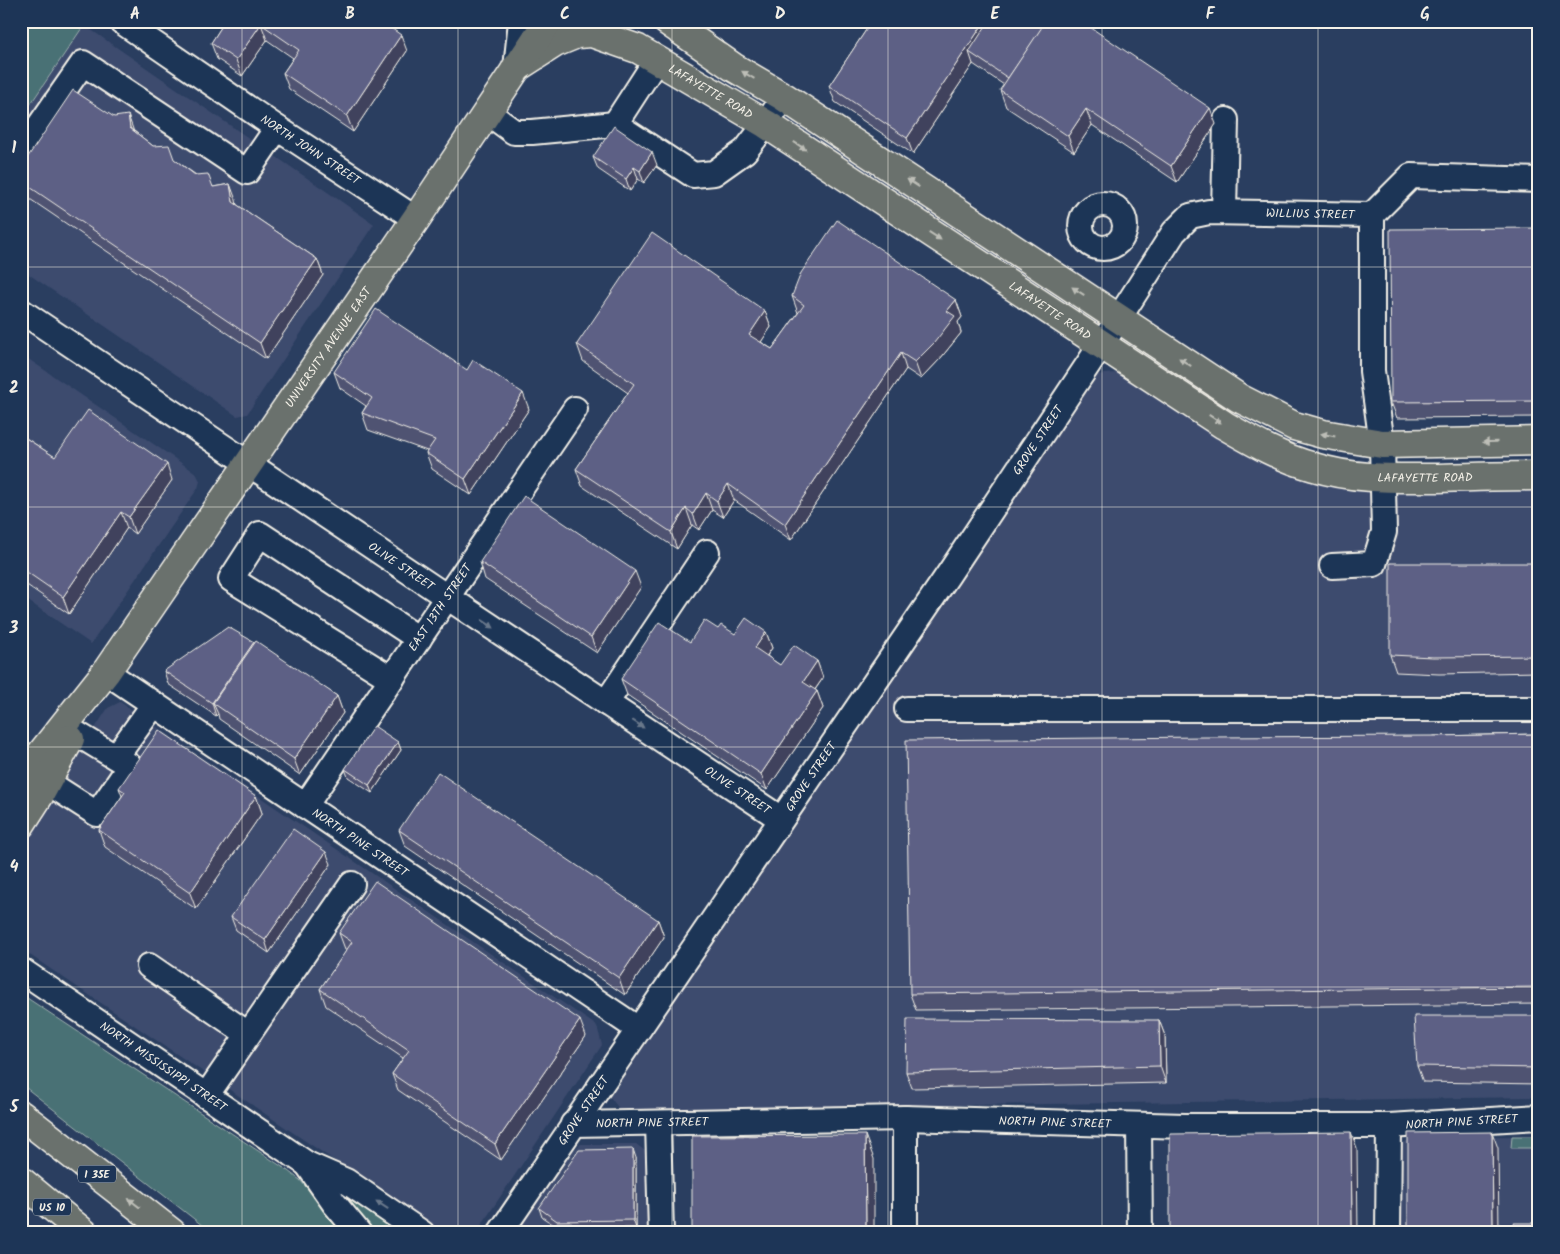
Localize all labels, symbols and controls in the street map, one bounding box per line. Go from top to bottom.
text: A [130,2,140,27]
text: B [345,2,355,27]
text: C [560,2,570,27]
text: D [775,2,786,27]
text: E [991,2,1001,27]
text: F [1206,2,1216,27]
text: G [1420,2,1430,27]
street label: LAFAYETTE ROAD [664,60,757,124]
one-way arrow [741,71,754,80]
street label: NORTH JOHN STREET [256,110,365,191]
text: 1 [12,136,17,161]
one-way arrow [793,141,806,151]
one-way arrow [907,178,920,187]
street label: WILLIUS STREET [1266,204,1356,225]
one-way arrow [929,231,942,240]
street label: LAFAYETTE ROAD [1005,277,1095,345]
street label: UNIVERSITY AVENUE EAST [280,282,378,412]
one-way arrow [1072,286,1085,296]
one-way arrow [1178,357,1191,366]
text: 2 [9,376,19,401]
street label: GROVE STREET [1008,400,1069,479]
one-way arrow [1208,415,1222,424]
one-way arrow [1321,431,1336,439]
one-way arrow [1482,438,1498,446]
street label: LAFAYETTE ROAD [1377,468,1473,488]
street label: OLIVE STREET [364,538,439,597]
street label: EAST 13TH STREET [404,559,478,655]
text: 3 [9,616,19,641]
one-way arrow [481,619,494,629]
one-way arrow [631,719,644,729]
street label: GROVE STREET [781,737,842,816]
street label: OLIVE STREET [700,762,776,820]
street label: NORTH PINE STREET [308,804,413,883]
text: 4 [10,855,19,880]
street label: NORTH MISSISSIPPI STREET [96,1017,232,1118]
street label: GROVE STREET [553,1071,615,1149]
text: 5 [9,1095,20,1120]
street label: NORTH PINE STREET [1405,1109,1520,1135]
street label: NORTH PINE STREET [998,1112,1113,1134]
street label: NORTH PINE STREET [596,1113,710,1134]
road number: I 35E [78,1166,116,1182]
one-way arrow [128,1197,141,1208]
road number: US 10 [33,1198,71,1216]
one-way arrow [375,1200,389,1210]

